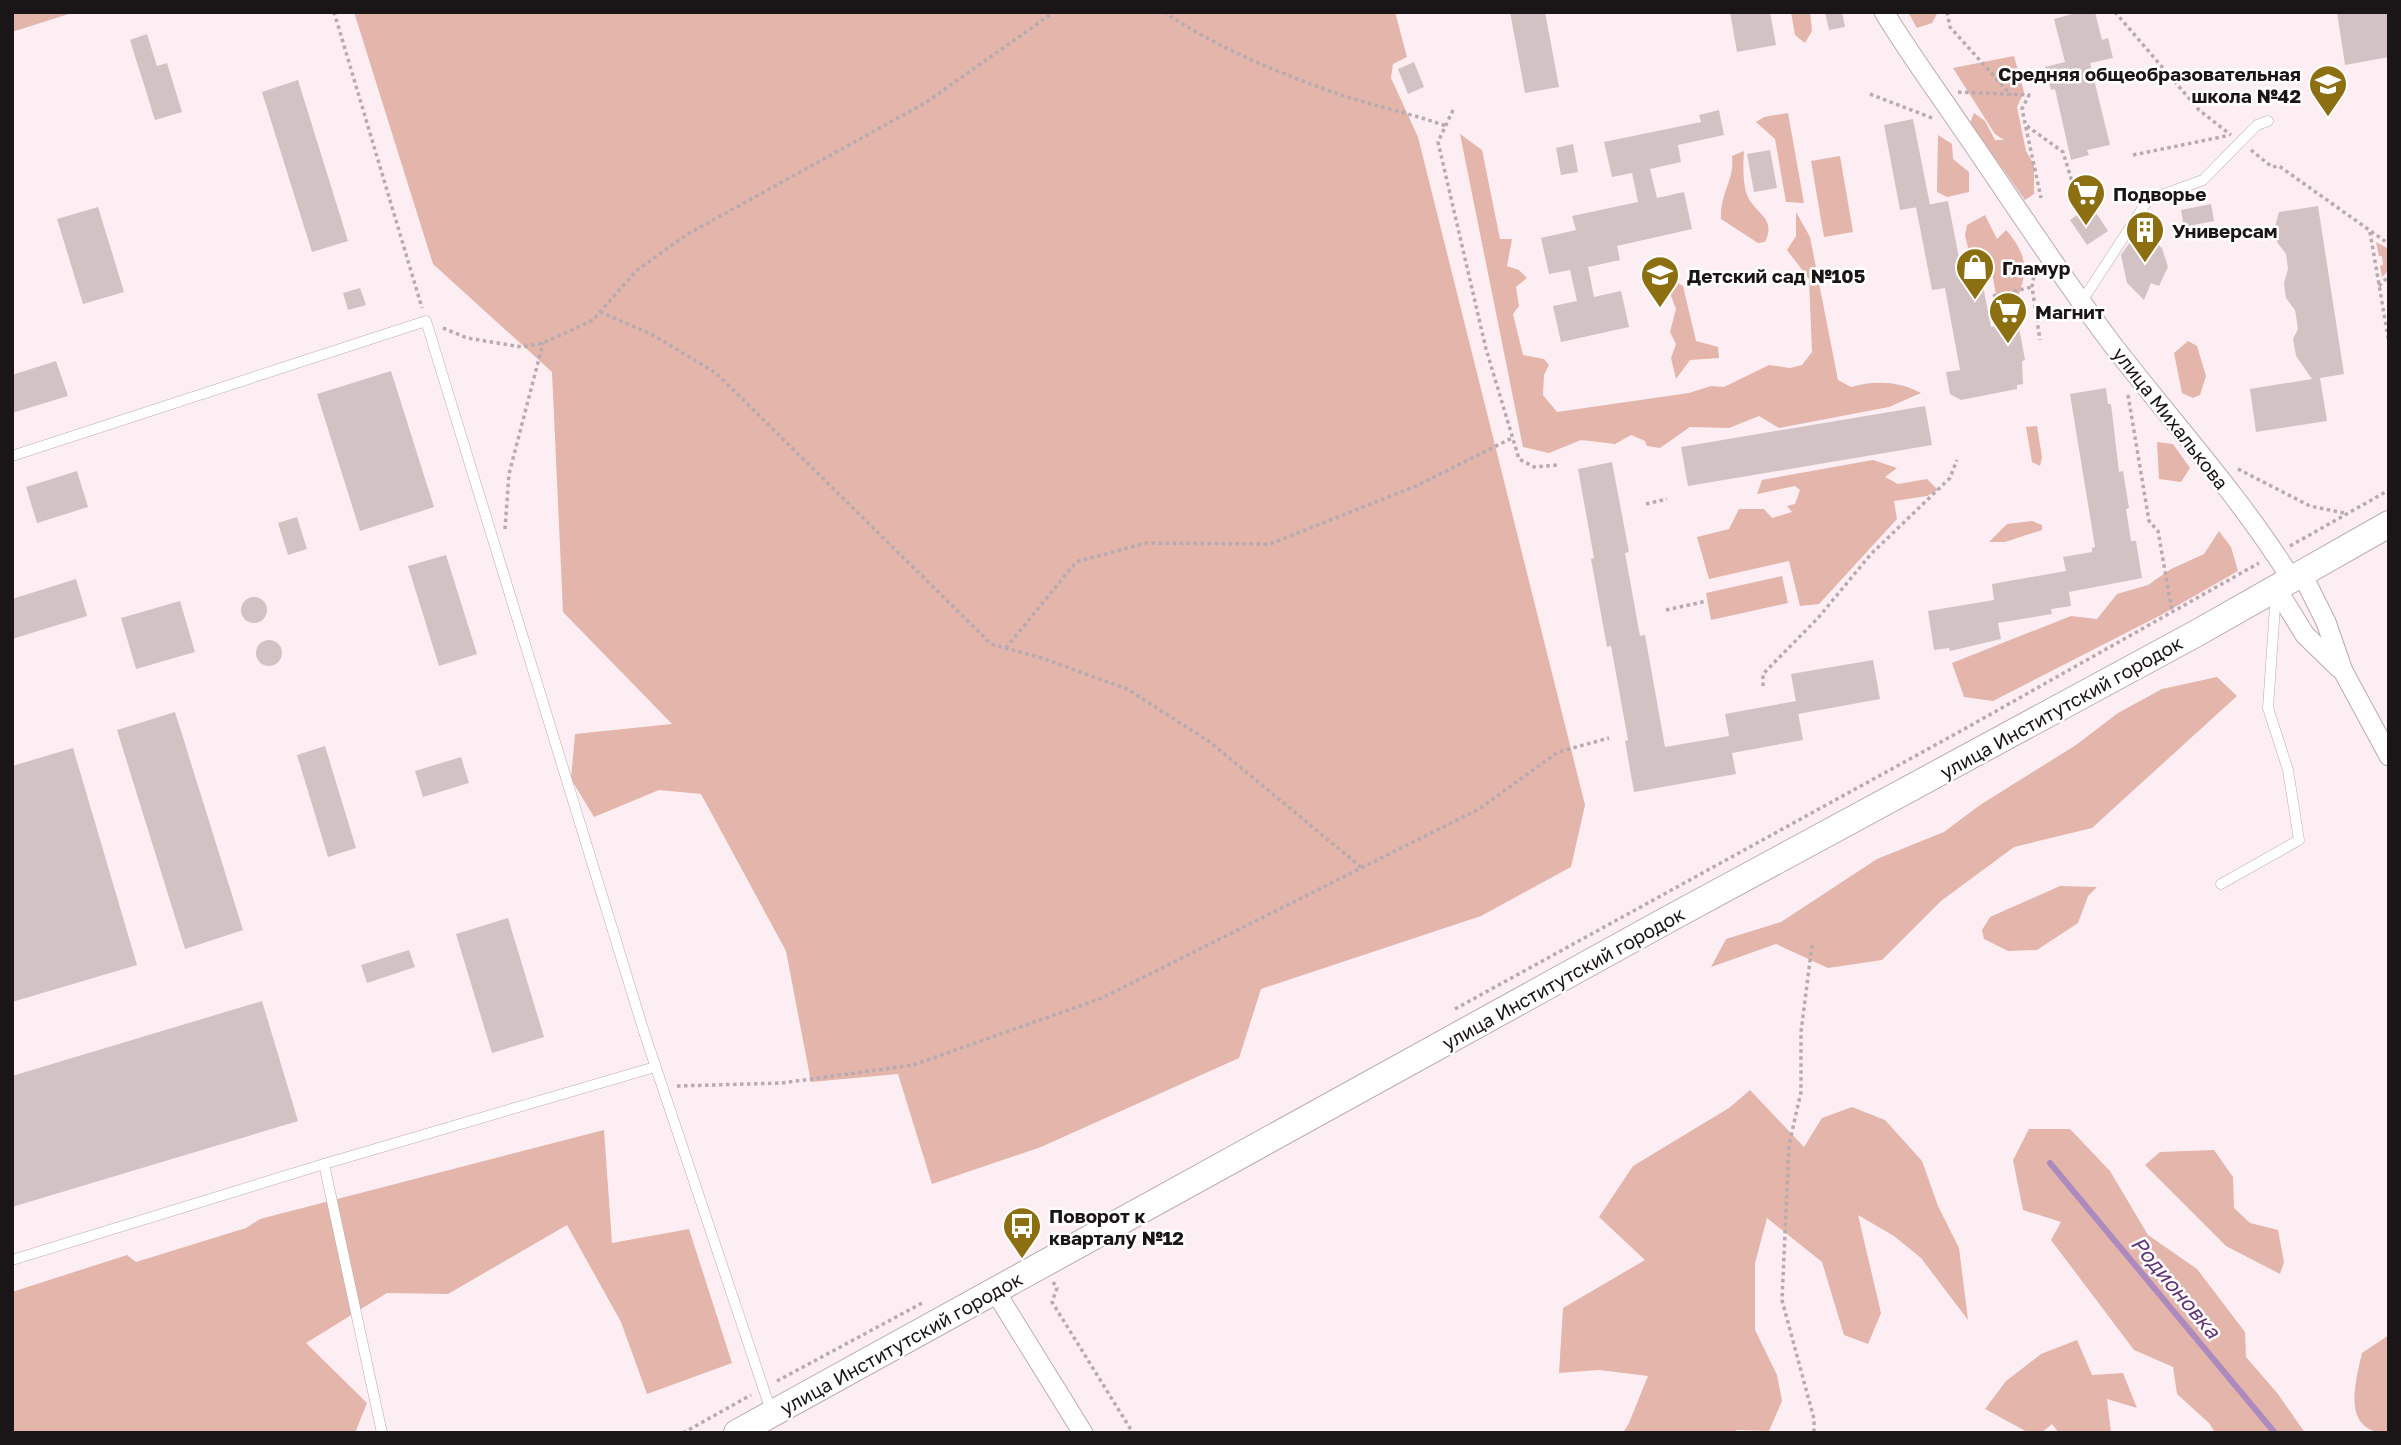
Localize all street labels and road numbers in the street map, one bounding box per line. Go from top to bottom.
street label: улица Михалькова [2108,342,2234,494]
street label: улица Институтский городок [1936,631,2186,783]
street label: улица Институтский городок [1438,902,1688,1054]
street label: улица Институтский городок [776,1267,1026,1419]

